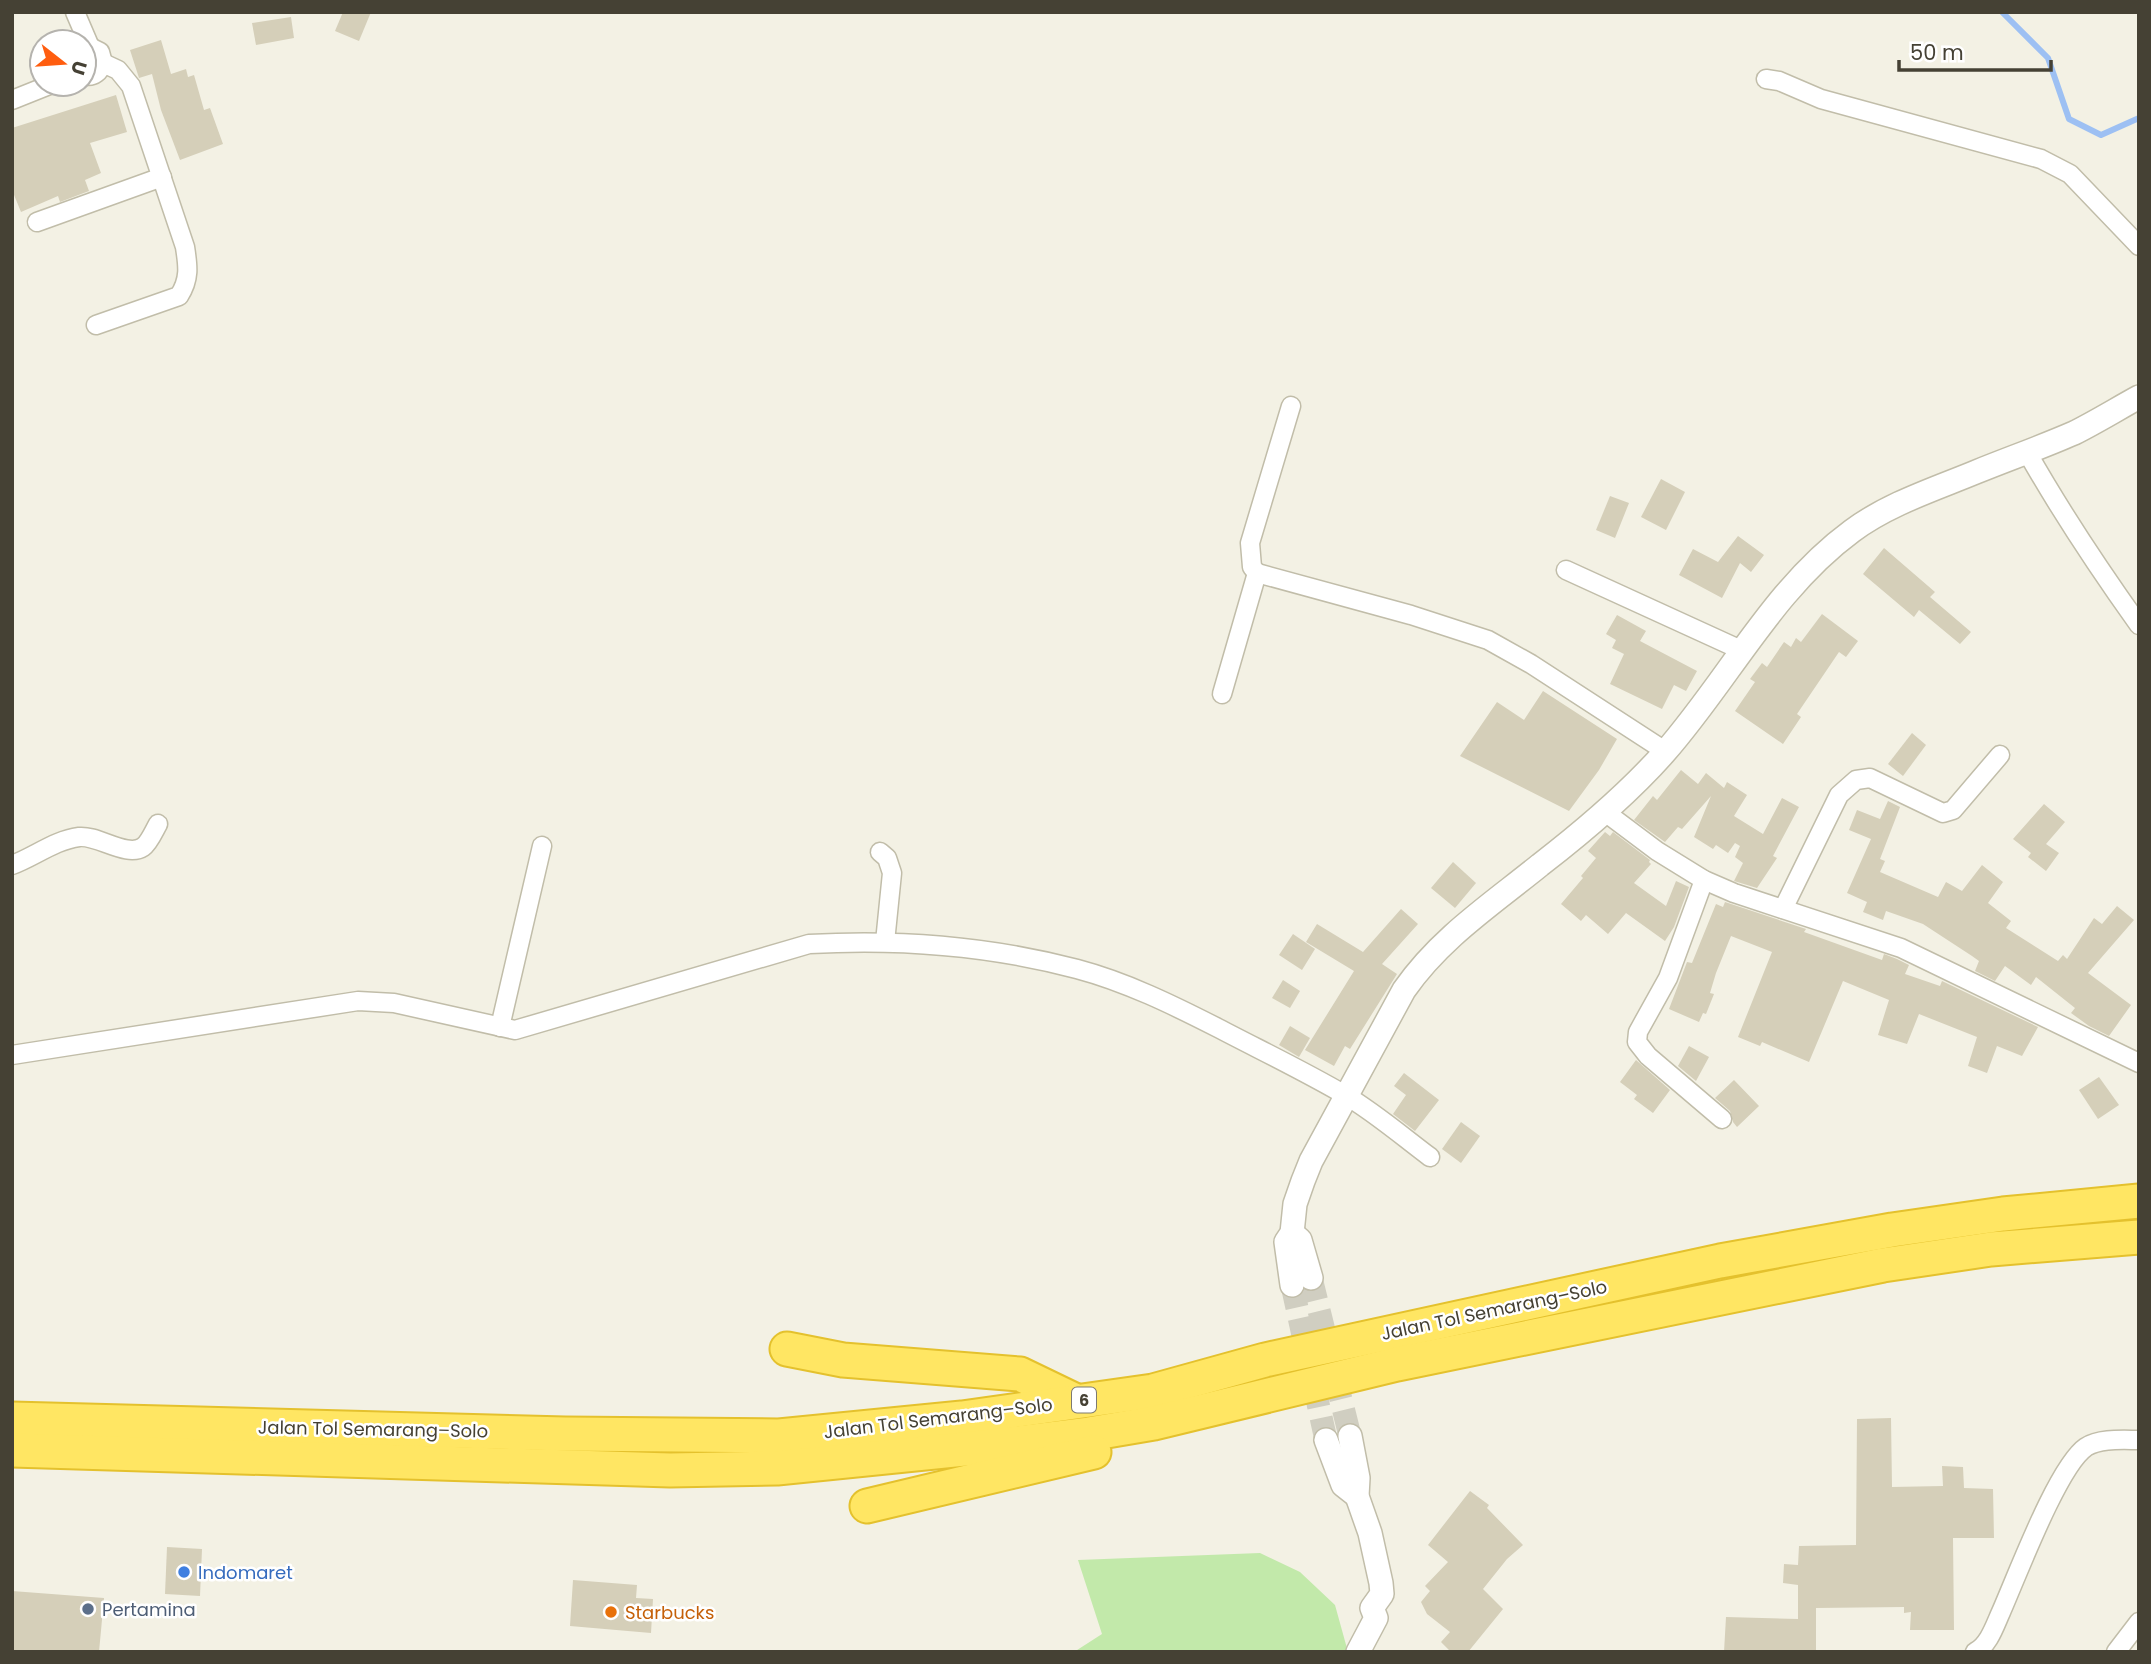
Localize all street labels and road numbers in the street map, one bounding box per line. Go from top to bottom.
street label: Jalan Tol Semarang–Solo [1379,1274,1609,1346]
road number: 6 [1072,1388,1096,1412]
street label: Jalan Tol Semarang–Solo [822,1392,1054,1444]
street label: Jalan Tol Semarang–Solo [258,1414,488,1444]

